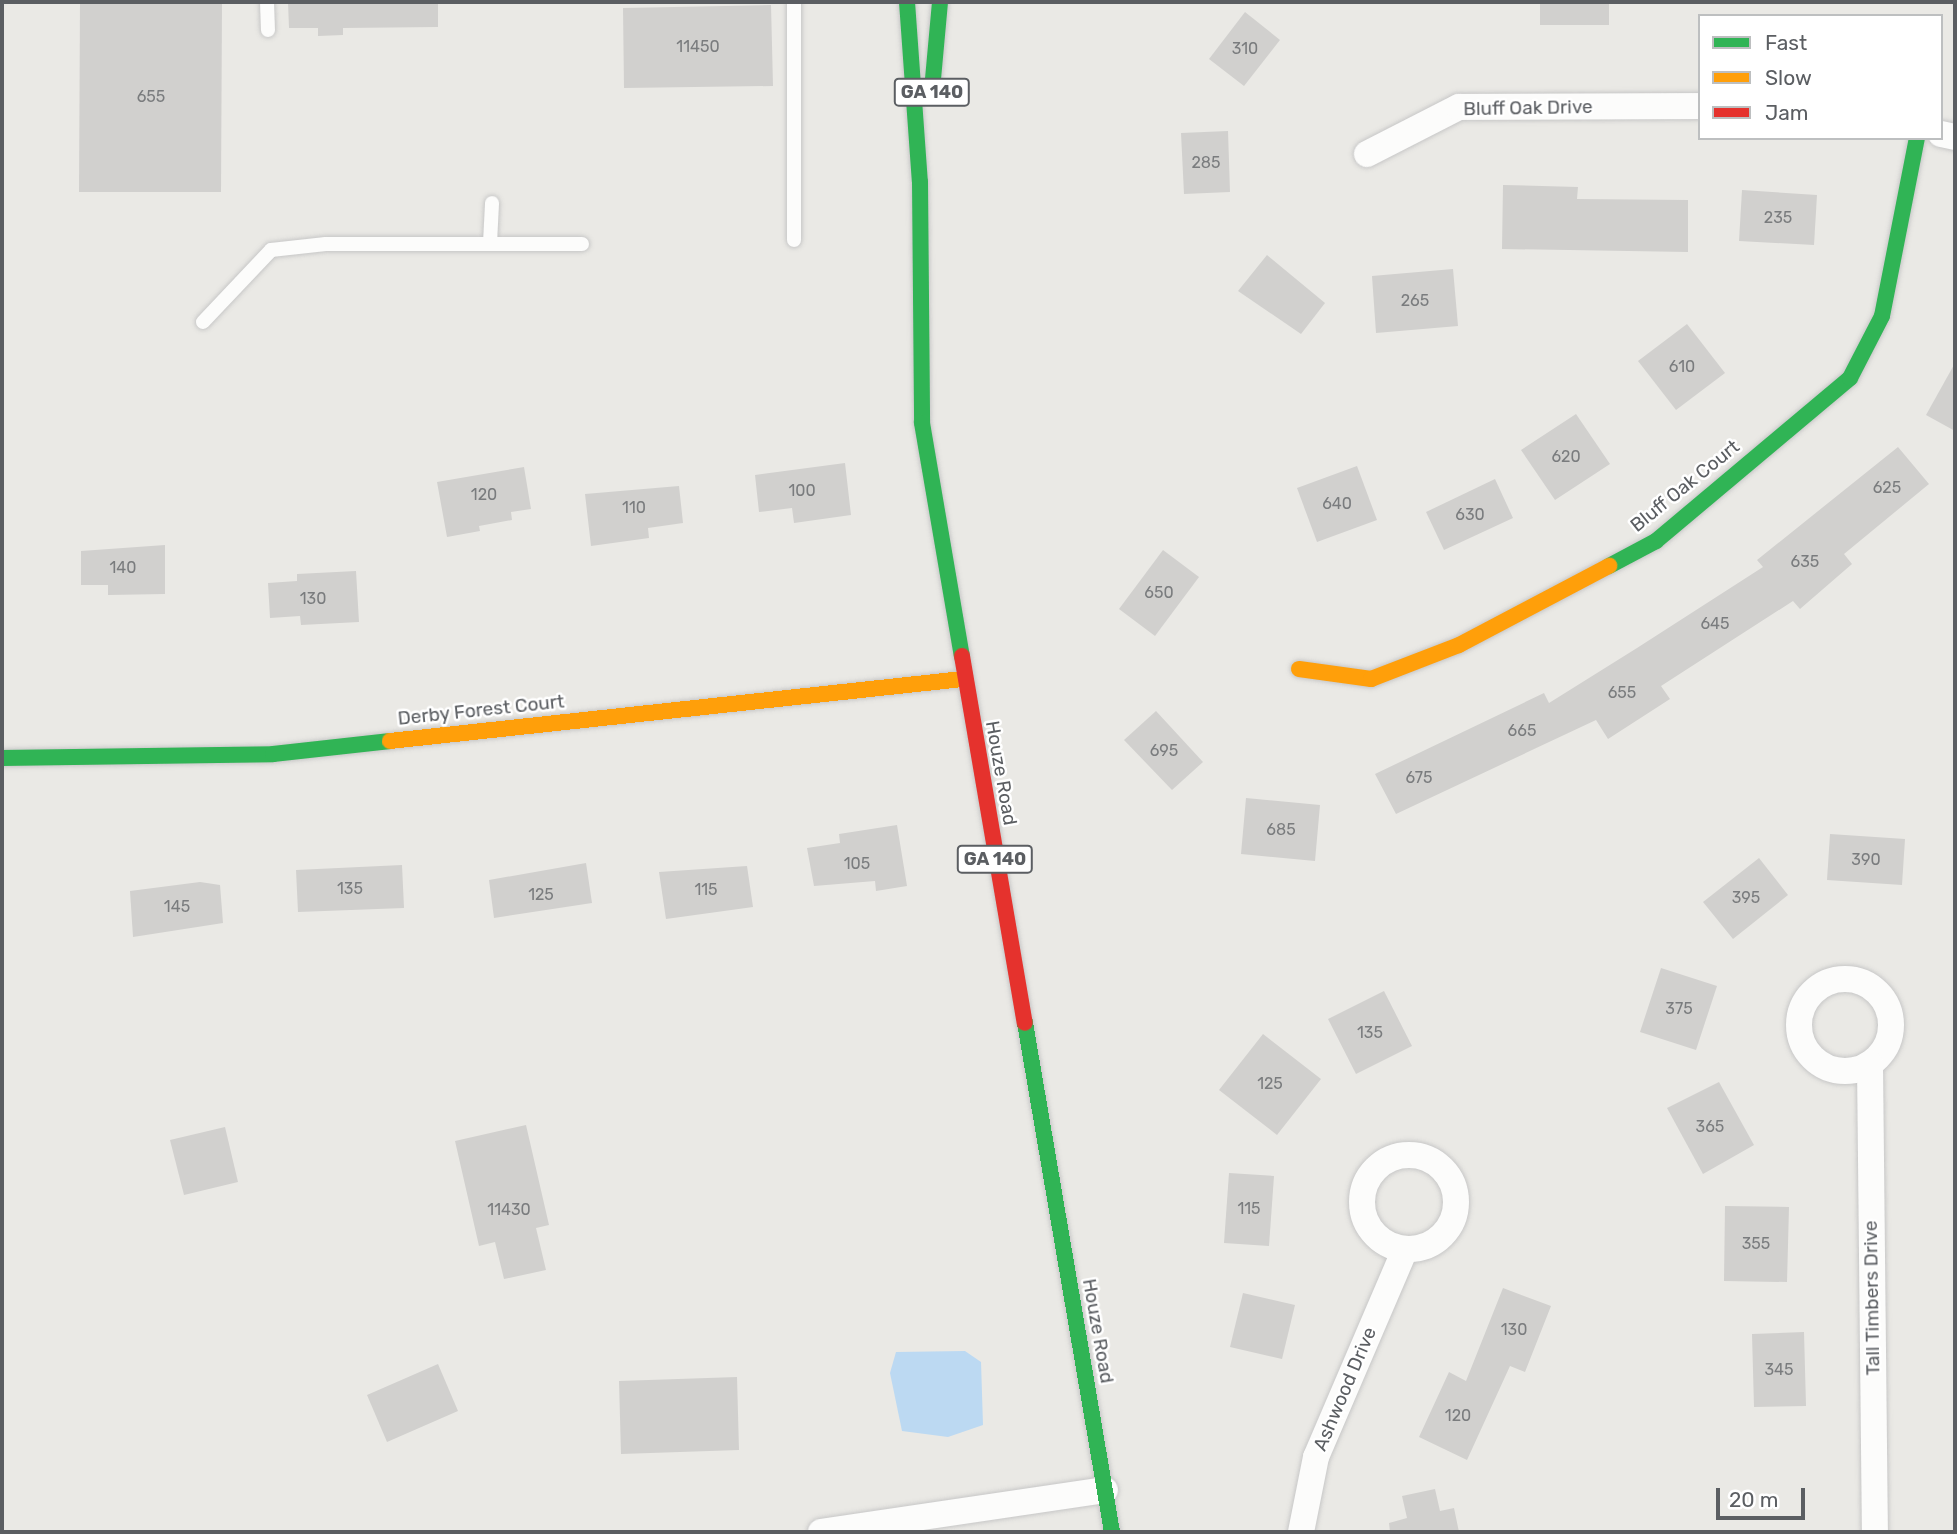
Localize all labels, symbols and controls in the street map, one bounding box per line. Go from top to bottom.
legend [1698,14,1943,140]
text: Fast [1765,30,1807,55]
house number: 11450 [676,37,720,57]
house number: 310 [1232,39,1258,59]
text: Slow [1765,65,1812,90]
road number: GA 140 [894,78,970,106]
house number: 655 [137,87,165,107]
street label: Bluff Oak Drive [1463,95,1593,121]
text: Jam [1765,100,1809,125]
house number: 285 [1191,153,1221,173]
house number: 235 [1764,208,1792,228]
house number: 265 [1401,291,1429,311]
house number: 610 [1669,357,1695,377]
street label: Bluff Oak Court [1626,435,1744,537]
house number: 620 [1551,447,1581,467]
house number: 625 [1873,478,1901,498]
house number: 100 [788,481,816,501]
house number: 120 [471,485,497,505]
house number: 640 [1322,494,1352,514]
house number: 110 [622,498,646,518]
house number: 630 [1455,505,1485,525]
house number: 635 [1791,552,1819,572]
house number: 140 [110,558,136,578]
house number: 650 [1144,583,1174,603]
house number: 130 [300,589,326,609]
house number: 645 [1700,614,1730,634]
house number: 655 [1608,683,1636,703]
street label: Derby Forest Court [396,690,566,730]
street label: Houze Road [981,719,1021,827]
house number: 665 [1508,721,1536,741]
house number: 695 [1150,741,1178,761]
house number: 675 [1406,768,1432,788]
house number: 685 [1266,820,1296,840]
road number: GA 140 [956,844,1034,874]
house number: 390 [1851,850,1881,870]
house number: 105 [844,854,870,874]
house number: 135 [337,879,363,899]
house number: 115 [694,880,718,900]
house number: 125 [528,885,554,905]
house number: 395 [1732,888,1760,908]
house number: 145 [164,897,190,917]
house number: 375 [1665,999,1693,1019]
house number: 135 [1357,1023,1383,1043]
house number: 125 [1257,1074,1283,1094]
house number: 365 [1696,1117,1724,1137]
house number: 115 [1237,1199,1261,1219]
house number: 11430 [487,1200,531,1220]
street label: Tall Timbers Drive [1859,1220,1885,1376]
house number: 355 [1742,1234,1770,1254]
street label: Houze Road [1078,1277,1118,1385]
house number: 130 [1501,1320,1527,1340]
street label: Ashwood Drive [1309,1324,1381,1454]
house number: 345 [1764,1360,1794,1380]
house number: 120 [1445,1406,1471,1426]
scale bar [1719,1474,1808,1518]
text: 20 m [1729,1487,1778,1512]

